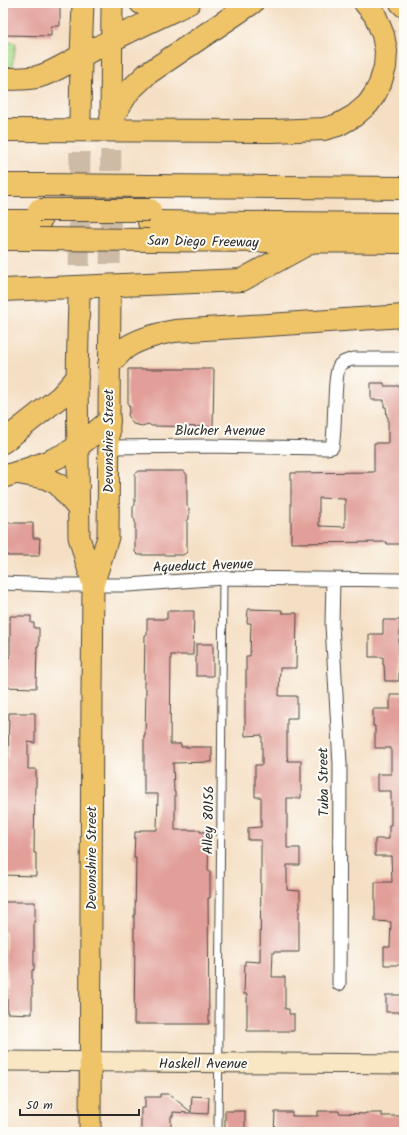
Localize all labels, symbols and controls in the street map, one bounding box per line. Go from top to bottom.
street label: San Diego Freeway [147,230,259,254]
street label: Devonshire Street [98,388,120,493]
street label: Blucher Avenue [175,420,266,442]
street label: Aqueduct Avenue [152,553,254,579]
street label: Tuba Street [312,747,336,817]
street label: Alley 80156 [197,785,221,855]
street label: Devonshire Street [81,805,103,910]
street label: Haskell Avenue [159,1053,248,1075]
scale bar [20,1091,139,1117]
text: 50 m [26,1096,53,1115]

